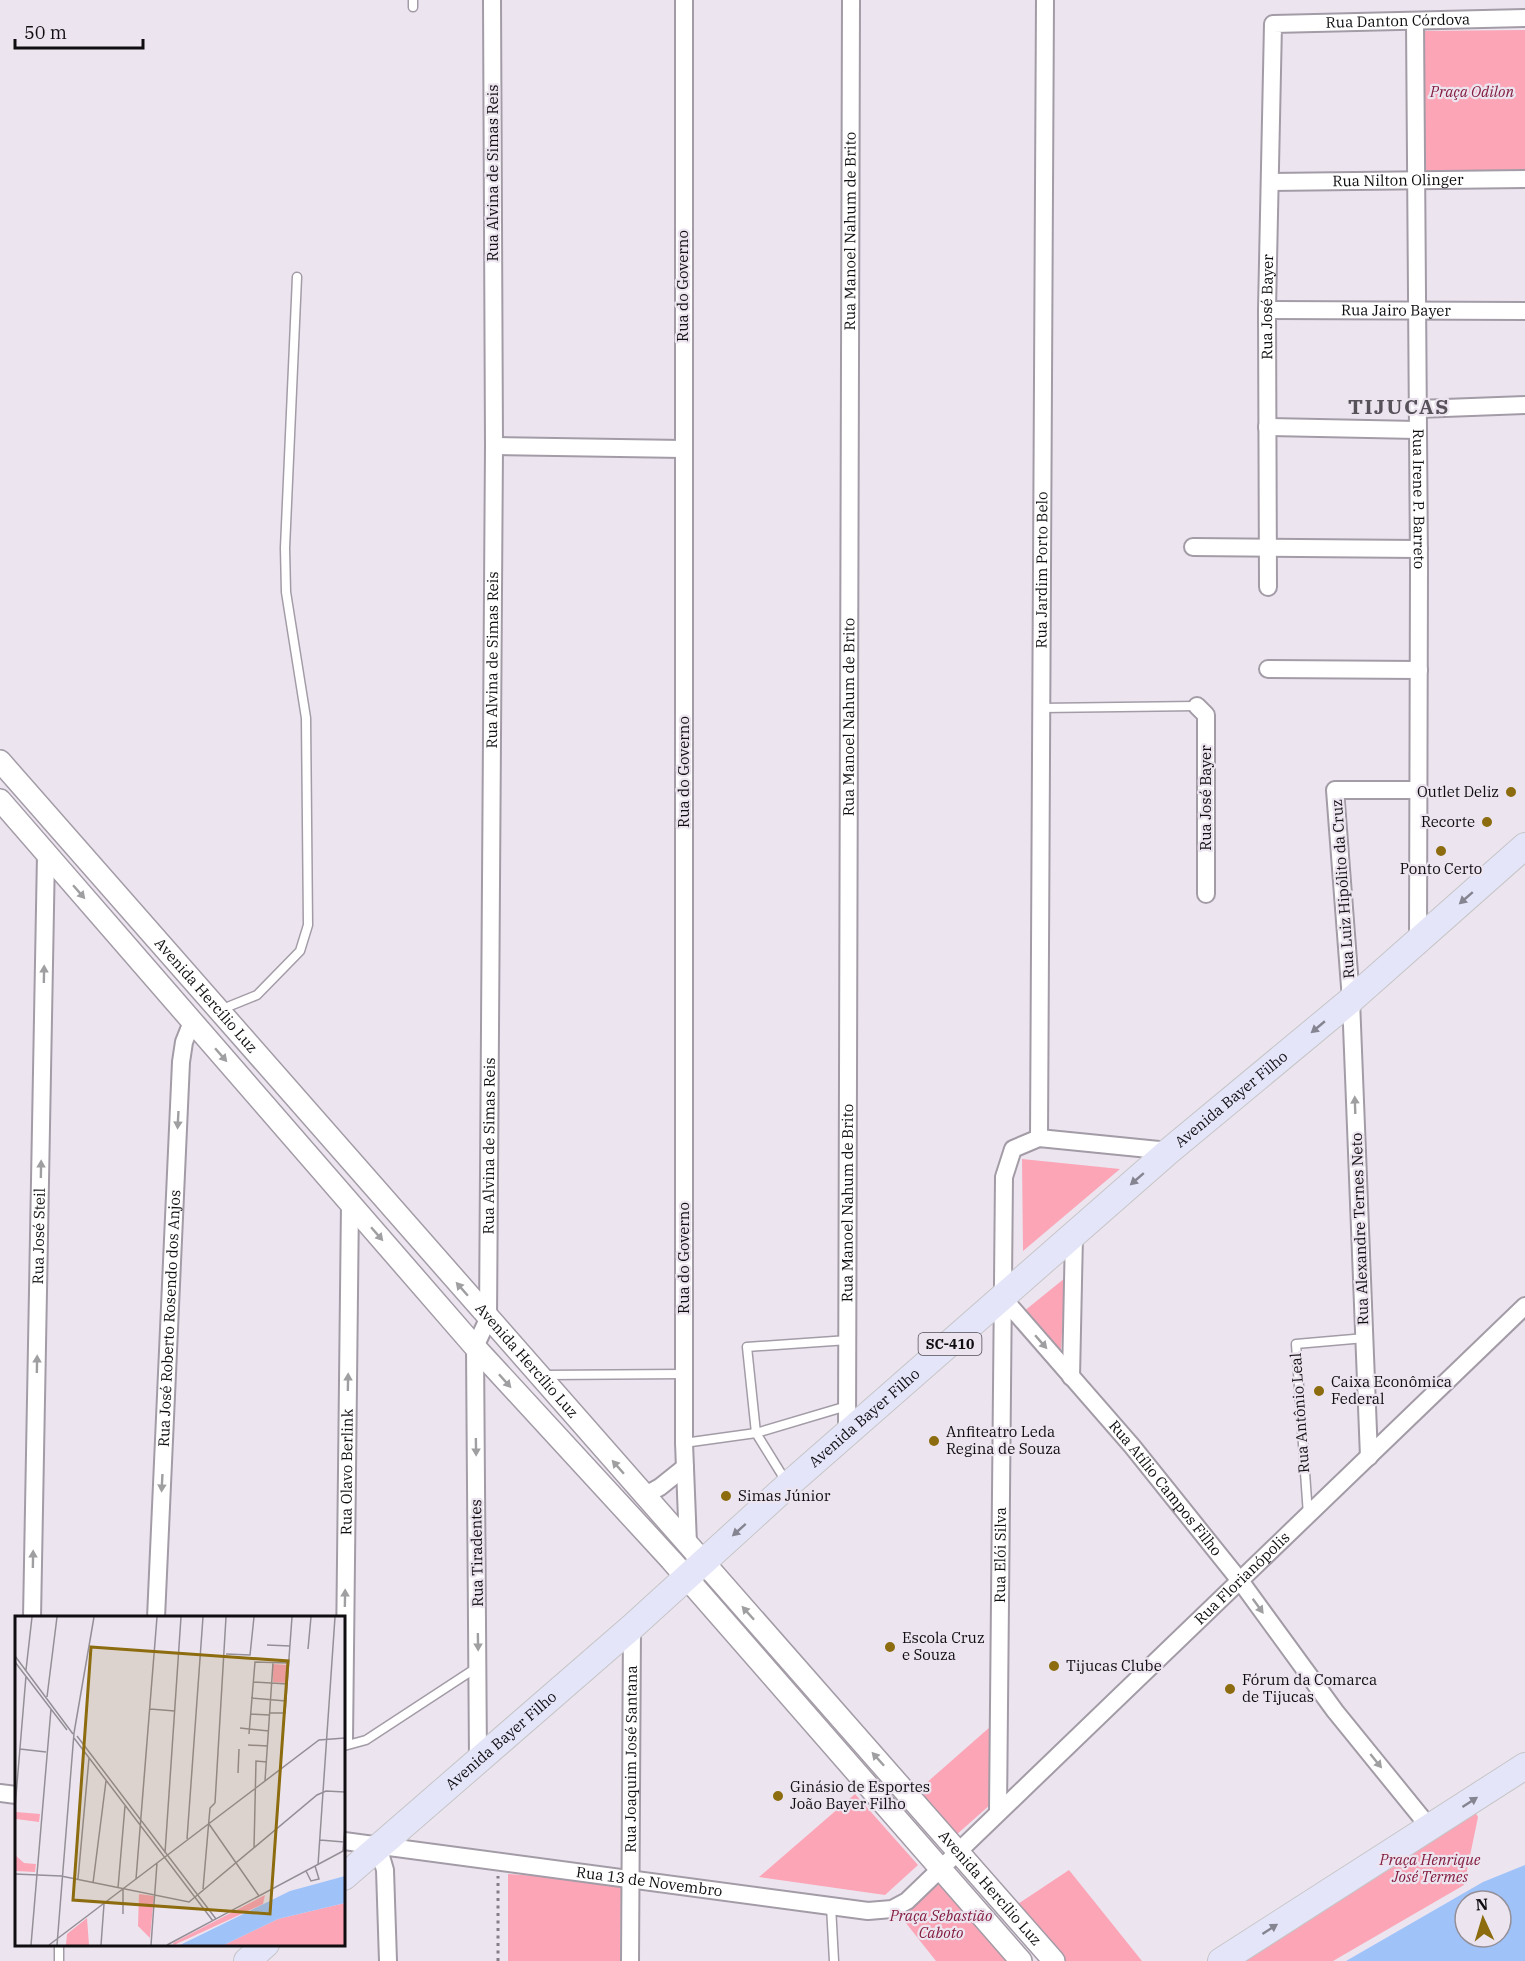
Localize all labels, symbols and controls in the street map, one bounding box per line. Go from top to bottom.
street label: Rua Danton Córdova [1325,9,1470,32]
scale bar [15,12,142,50]
text: 50 m [24,21,67,44]
park label: Praça Odilon [1429,82,1514,101]
street label: Rua Alvina de Simas Reis [483,84,502,262]
street label: Rua Manoel Nahum de Brito [840,132,860,330]
street label: Rua Nilton Olinger [1332,170,1464,190]
street label: Rua do Governo [673,230,692,342]
street label: Rua José Bayer [1257,254,1277,360]
street label: Rua Jairo Bayer [1341,300,1451,320]
district label: TIJUCAS [1348,392,1450,420]
street label: Rua Irene P. Barreto [1409,429,1429,569]
street label: Rua Jardim Porto Belo [1032,491,1051,649]
street label: Rua Alvina de Simas Reis [482,571,502,749]
street label: Rua Manoel Nahum de Brito [839,618,858,816]
street label: Rua do Governo [674,716,693,828]
street label: Rua José Bayer [1196,745,1215,851]
place label: Outlet Deliz [1417,782,1499,801]
marker: Outlet Deliz [1504,785,1518,799]
street label: Rua Luiz Hipólito da Cruz [1327,799,1358,979]
place label: Recorte [1421,812,1475,831]
marker: Recorte [1480,815,1494,829]
marker: Ponto Certo [1434,844,1448,858]
place label: Ponto Certo [1400,859,1482,878]
one-way arrow [72,884,85,899]
one-way arrow [1458,892,1473,905]
street label: Avenida Hercílio Luz [151,934,262,1057]
one-way arrow [39,965,49,984]
one-way arrow [1311,1020,1326,1032]
street label: Avenida Bayer Filho [1171,1046,1291,1151]
one-way arrow [214,1047,227,1062]
street label: Rua Alvina de Simas Reis [479,1057,499,1235]
one-way arrow [1350,1096,1360,1115]
street label: Rua Manoel Nahum de Brito [837,1104,857,1302]
one-way arrow [174,1111,183,1130]
street label: Rua Alexandre Ternes Neto [1347,1132,1372,1326]
one-way arrow [36,1160,45,1179]
one-way arrow [1130,1172,1145,1186]
street label: Rua José Steil [28,1188,49,1284]
street label: Rua José Roberto Rosendo dos Anjos [154,1189,184,1447]
street label: Rua do Governo [674,1202,693,1314]
one-way arrow [370,1226,384,1241]
one-way arrow [456,1282,469,1297]
street label: Avenida Hercílio Luz [471,1299,583,1422]
road number: SC-410 [918,1333,982,1355]
one-way arrow [1034,1334,1047,1349]
street label: Rua Antônio Leal [1286,1352,1313,1474]
one-way arrow [32,1355,42,1374]
street label: Avenida Bayer Filho [805,1364,924,1471]
one-way arrow [343,1372,353,1391]
place label: Caixa Econômica Federal [1331,1372,1452,1408]
one-way arrow [498,1373,512,1388]
marker: Caixa Econômica Federal [1312,1384,1326,1398]
street label: Rua Olavo Berlink [336,1408,357,1535]
street label: Rua Atílio Campos Filho [1105,1416,1226,1560]
place label: Anfiteatro Leda Regina de Souza [946,1422,1061,1458]
marker: Anfiteatro Leda Regina de Souza [927,1434,941,1448]
one-way arrow [471,1438,481,1457]
one-way arrow [612,1460,625,1475]
one-way arrow [157,1473,166,1492]
place label: Simas Júnior [738,1486,831,1505]
marker: Simas Júnior [719,1489,733,1503]
street label: Rua Tiradentes [466,1499,487,1607]
street label: Rua Elói Silva [990,1507,1010,1603]
one-way arrow [731,1523,746,1537]
street label: Rua Florianópolis [1190,1528,1294,1628]
one-way arrow [28,1550,38,1569]
one-way arrow [340,1588,350,1607]
one-way arrow [1252,1599,1264,1614]
one-way arrow [742,1606,755,1621]
inset map [15,1616,345,1946]
place label: Escola Cruz e Souza [902,1628,985,1664]
one-way arrow [473,1633,483,1652]
marker: Escola Cruz e Souza [883,1640,897,1654]
place label: Tijucas Clube [1066,1656,1162,1675]
marker: Tijucas Clube [1047,1659,1061,1673]
street label: Rua Joaquim José Santana [621,1665,641,1853]
place label: Fórum da Comarca de Tijucas [1242,1670,1377,1706]
marker: Fórum da Comarca de Tijucas [1223,1682,1237,1696]
street label: Avenida Bayer Filho [441,1687,560,1794]
one-way arrow [871,1751,885,1766]
one-way arrow [1370,1754,1382,1769]
place label: Ginásio de Esportes João Bayer Filho [790,1777,930,1813]
marker: Ginásio de Esportes João Bayer Filho [771,1789,785,1803]
one-way arrow [1462,1796,1478,1807]
street label: Avenida Hercílio Luz [935,1826,1046,1949]
park label: Praça Henrique José Termes [1378,1850,1481,1886]
street label: Rua 13 de Novembro [575,1862,724,1900]
north arrow [1453,1889,1513,1949]
text: N [1475,1894,1489,1914]
park label: Praça Sebastião Caboto [889,1906,992,1942]
one-way arrow [1262,1924,1279,1935]

